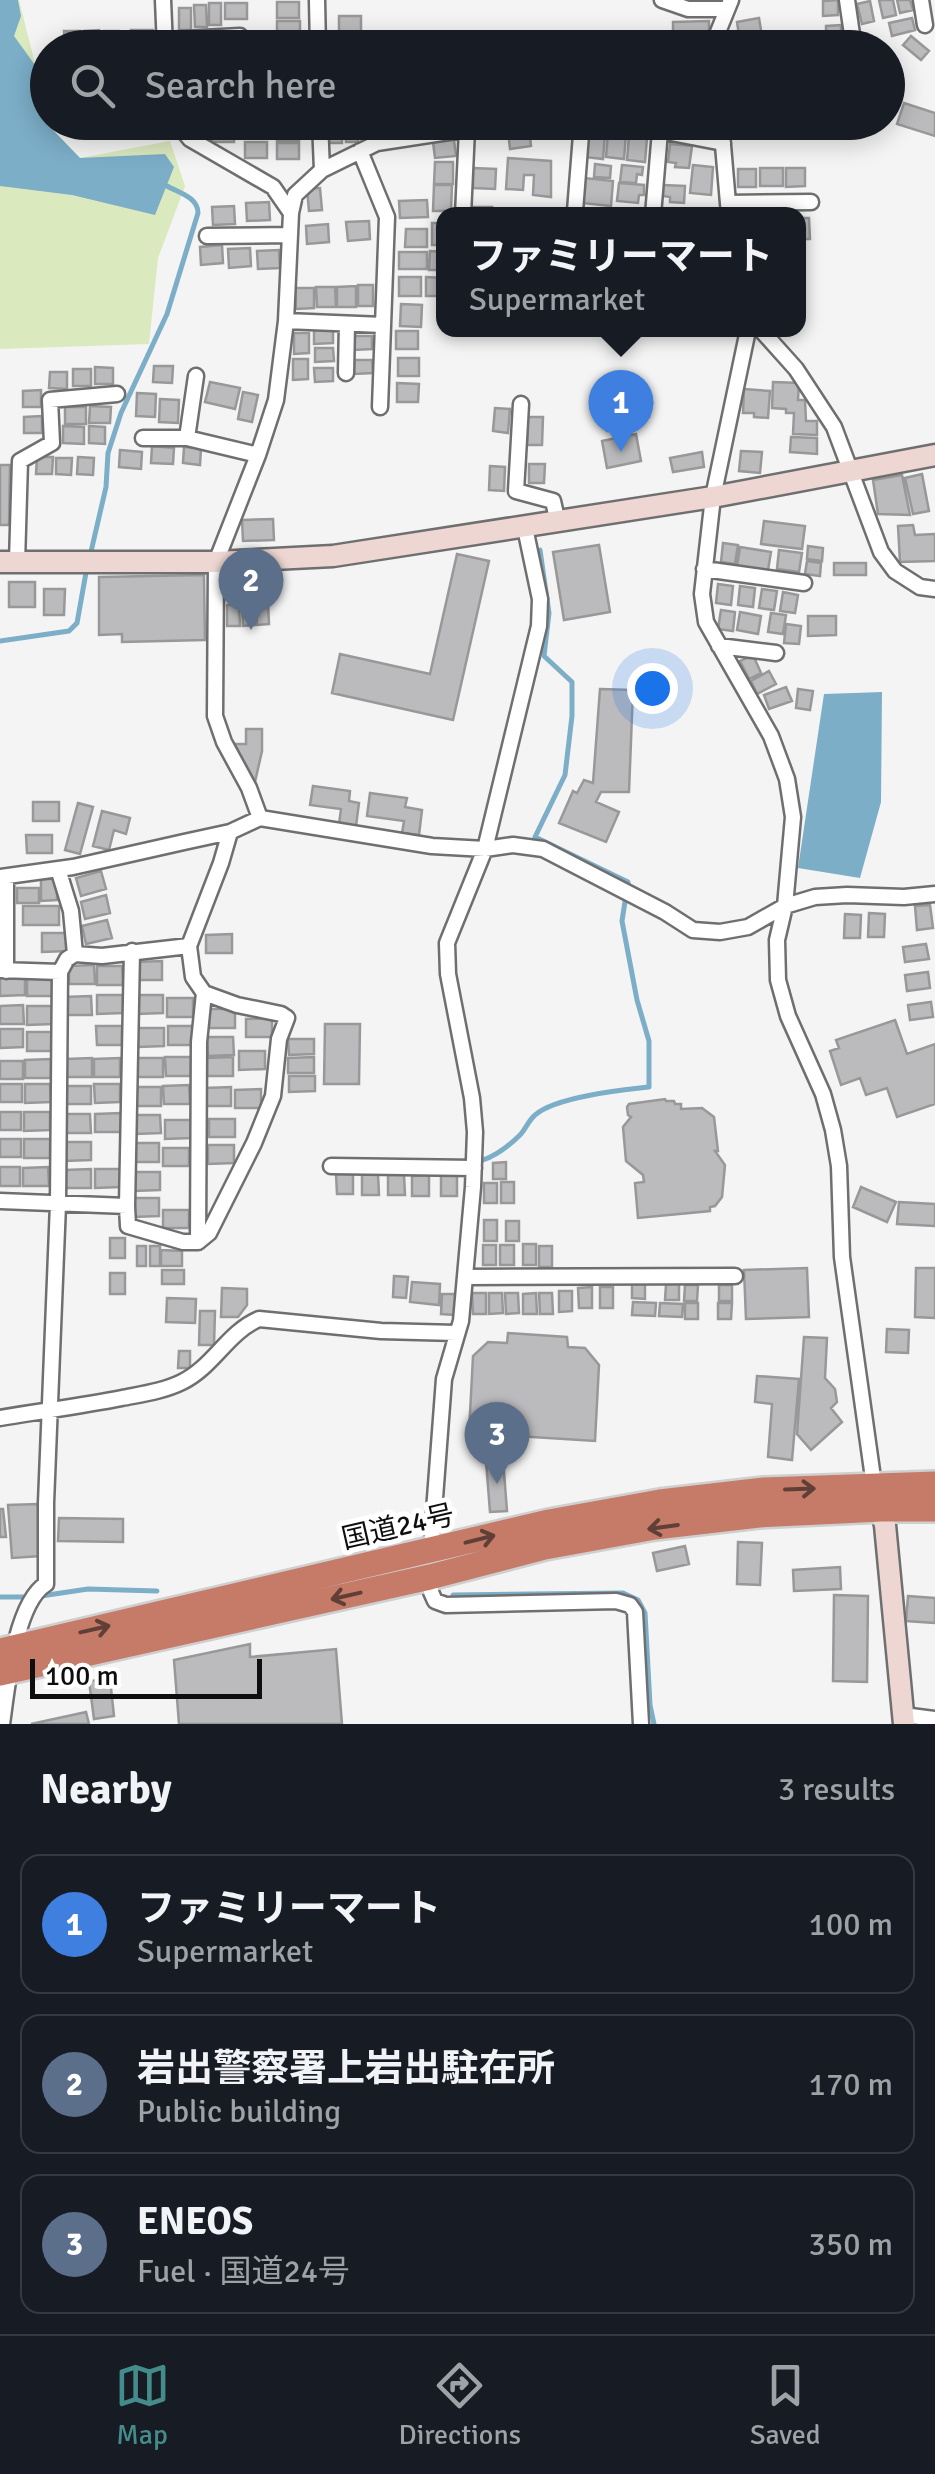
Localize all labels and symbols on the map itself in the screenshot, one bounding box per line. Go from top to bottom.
pin: 1 [588,370,654,452]
pin: 2 [218,548,284,630]
your location [627,663,678,714]
pin: 3 [464,1402,530,1484]
one-way arrow [784,1479,816,1498]
street label: 国道24号 [339,1498,457,1556]
one-way arrow [648,1518,680,1536]
one-way arrow [463,1529,495,1547]
one-way arrow [331,1587,363,1606]
one-way arrow [78,1619,110,1637]
scale bar [30,1654,262,1698]

